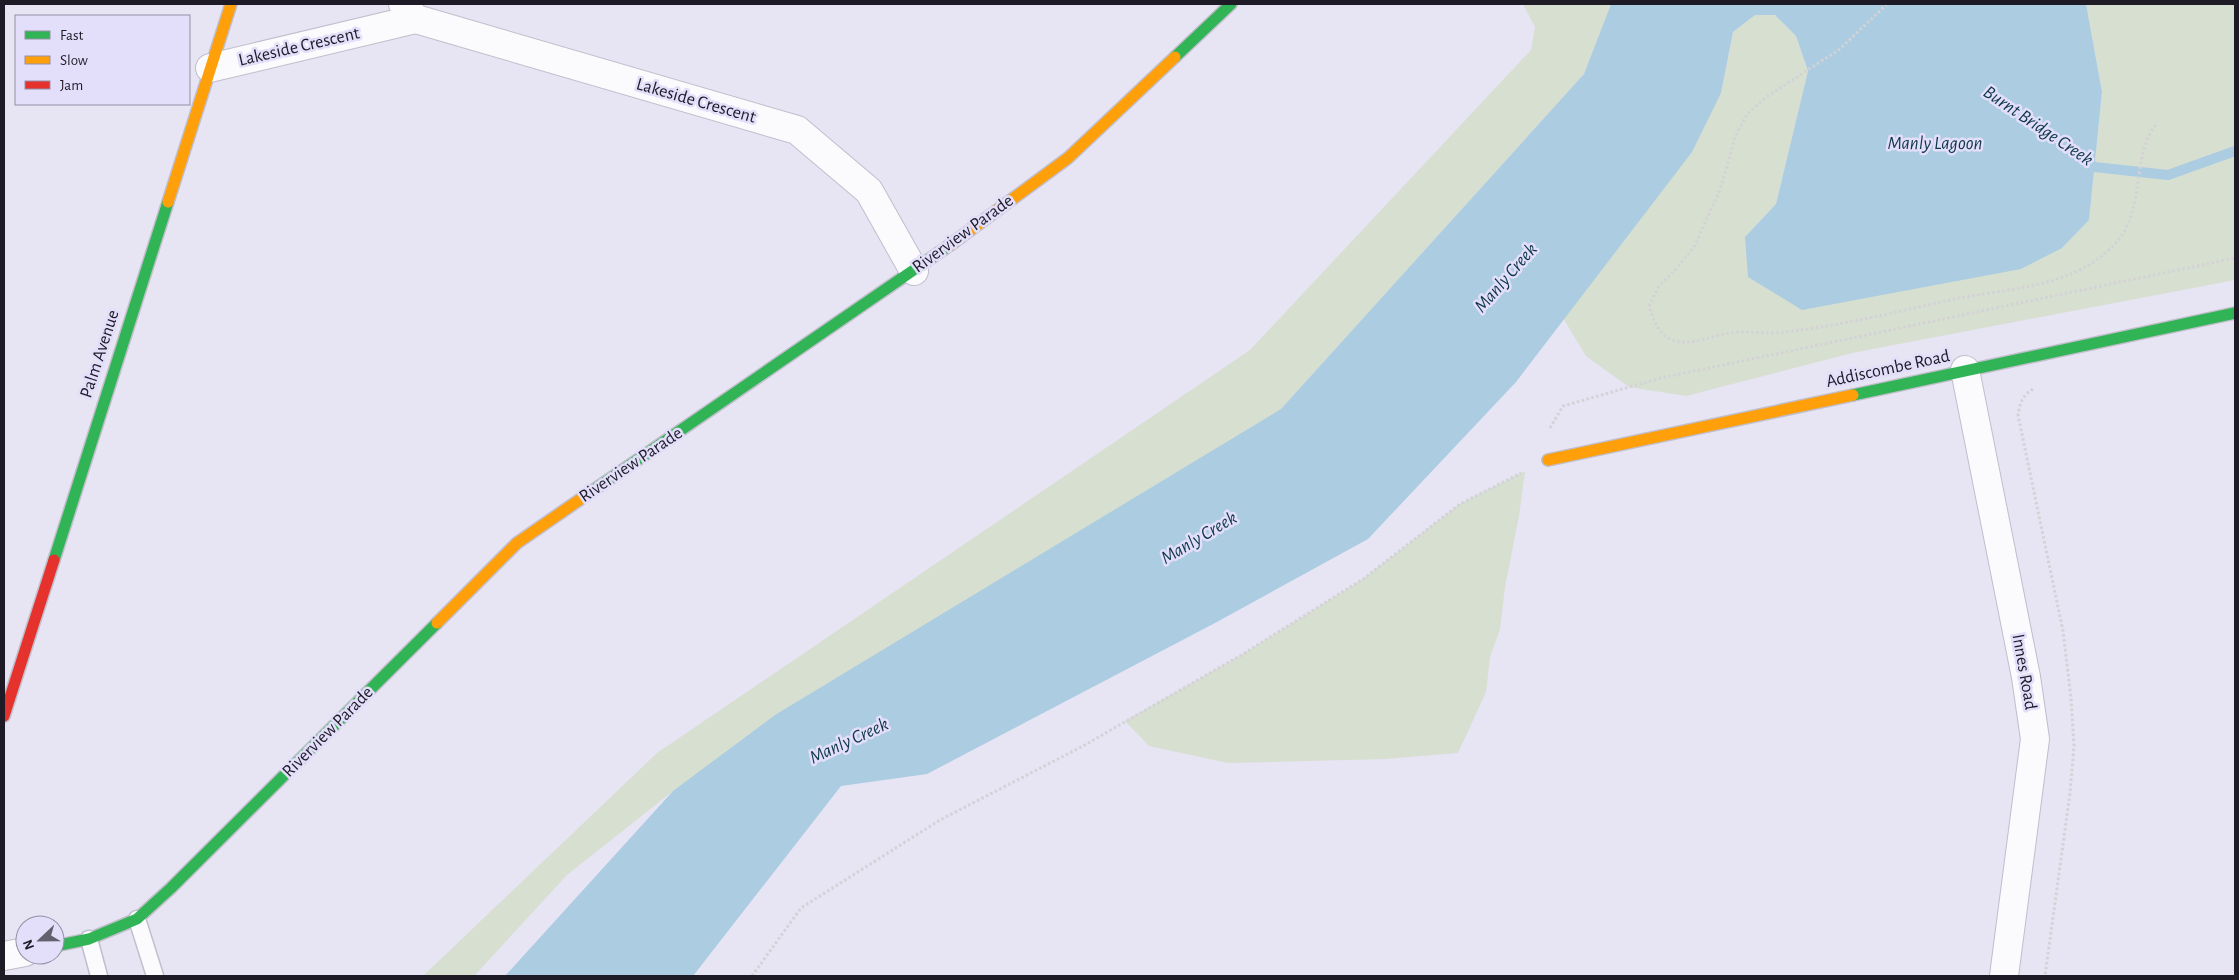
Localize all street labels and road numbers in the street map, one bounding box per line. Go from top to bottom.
street label: Lakeside Crescent [237,24,362,70]
street label: Lakeside Crescent [634,75,758,127]
street label: Riverview Parade [909,191,1017,277]
street label: Palm Avenue [77,308,123,400]
street label: Addiscombe Road [1824,347,1952,391]
street label: Riverview Parade [576,424,686,506]
street label: Innes Road [2008,633,2040,711]
street label: Riverview Parade [279,683,377,781]

